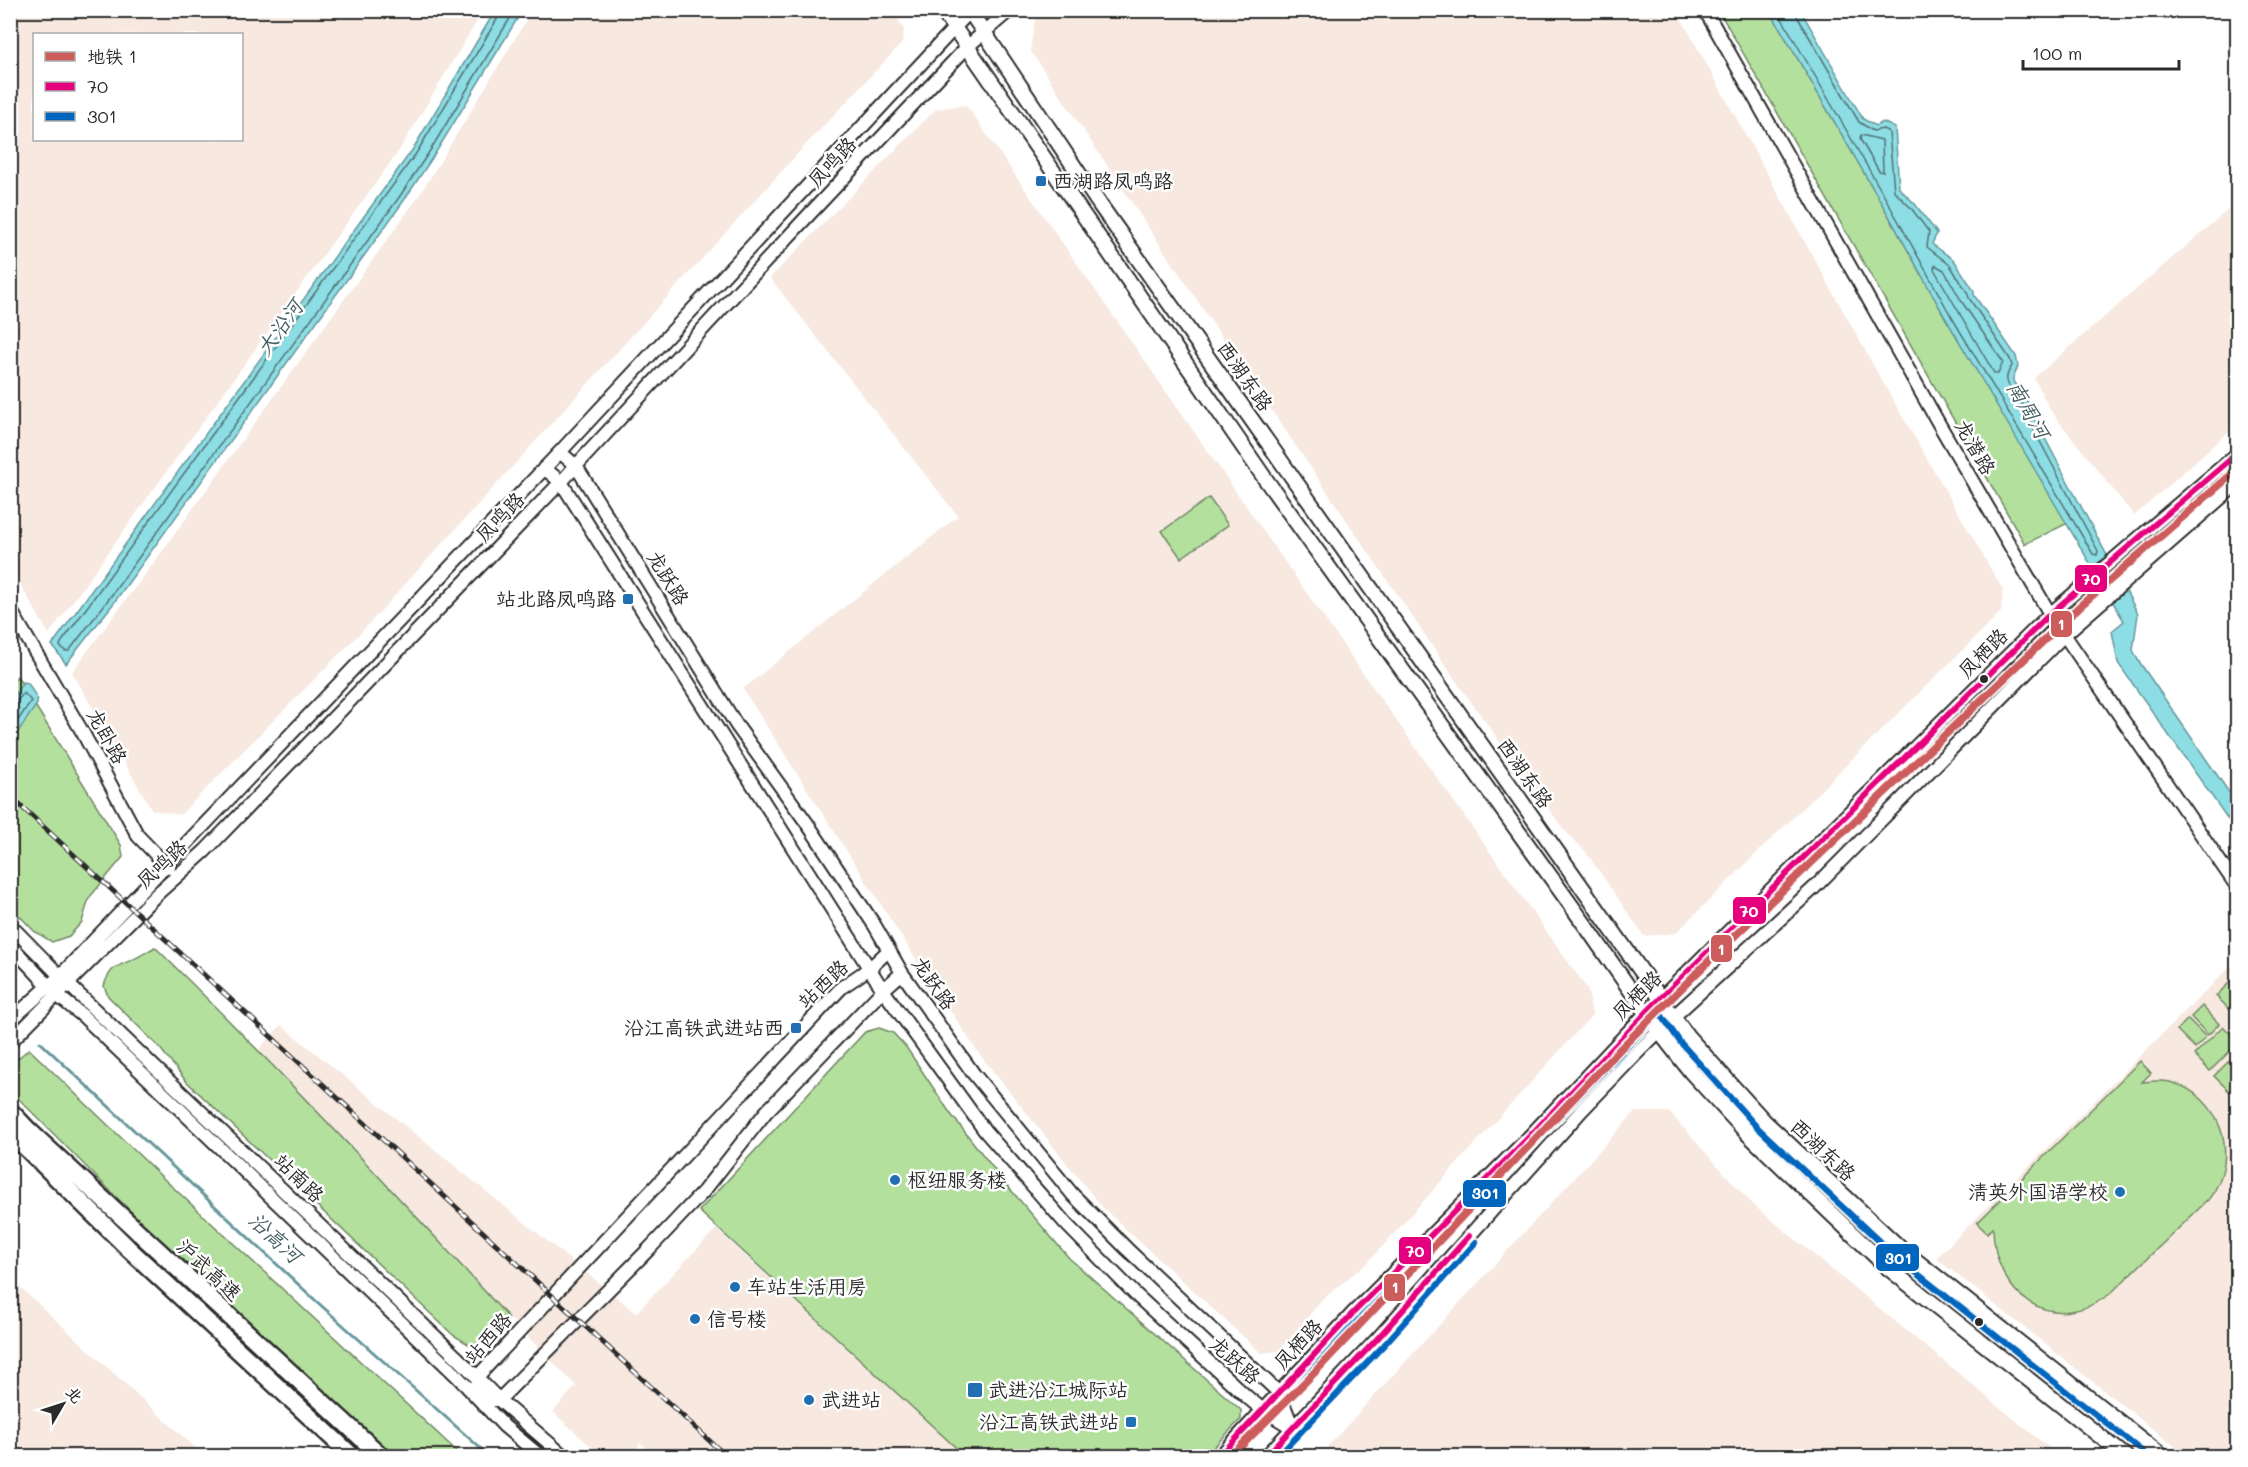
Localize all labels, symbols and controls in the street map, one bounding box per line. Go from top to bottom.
legend [33,33,243,141]
scale bar [2023,33,2179,71]
text: 100 m [2032,41,2082,65]
text: 地铁 1 [87,44,137,68]
text: 70 [87,74,108,98]
text: 301 [87,104,117,128]
street label: 凤鸣路 [801,130,862,192]
place label: 西湖路凤鸣路 [1053,167,1174,193]
marker: 西湖路凤鸣路 [1034,174,1048,188]
water label: 大沿河 [249,291,310,361]
street label: 西湖东路 [1212,335,1280,416]
water label: 南周河 [2002,375,2058,446]
street label: 龙潜路 [1950,414,2003,480]
street label: 凤鸣路 [469,485,530,547]
street label: 龙跃路 [642,545,696,611]
line badge: 70 [2074,564,2108,593]
text: 70 [2081,568,2101,589]
place label: 站北路凤鸣路 [496,585,617,611]
marker: 站北路凤鸣路 [621,592,635,606]
line badge: 1 [2050,610,2073,638]
text: 1 [2057,613,2065,634]
street label: 凤栖路 [1952,621,2013,683]
unlabelled marker [1978,673,1990,685]
street label: 龙卧路 [82,703,134,769]
street label: 西湖东路 [1492,732,1560,813]
street label: 凤鸣路 [131,833,193,893]
line badge: 70 [1732,896,1767,925]
text: 70 [1739,900,1759,921]
line badge: 1 [1710,934,1733,963]
text: 1 [1717,938,1725,959]
street label: 龙跃路 [907,950,963,1015]
street label: 站西路 [792,953,854,1013]
street label: 凤栖路 [1606,963,1667,1025]
place label: 沿江高铁武进站西 [624,1014,784,1040]
marker: 沿江高铁武进站西 [789,1021,803,1035]
street label: 西湖东路 [1786,1112,1863,1187]
street label: 站南路 [269,1147,331,1208]
place label: 枢纽服务楼 [907,1166,1007,1192]
marker: 枢纽服务楼 [888,1173,902,1187]
place label: 清英外国语学校 [1968,1178,2108,1204]
line badge: 301 [1462,1179,1507,1208]
text: 301 [1472,1182,1498,1203]
marker: 清英外国语学校 [2113,1185,2127,1199]
water label: 沿高河 [244,1206,310,1270]
street label: 沪武高速 [172,1232,248,1306]
line badge: 70 [1398,1236,1432,1265]
text: 70 [1405,1240,1425,1261]
line badge: 301 [1875,1243,1920,1272]
text: 301 [1885,1247,1911,1268]
place label: 车站生活用房 [747,1273,867,1299]
line badge: 1 [1383,1273,1406,1302]
text: 1 [1391,1276,1399,1297]
marker: 车站生活用房 [728,1280,742,1294]
street label: 站西路 [458,1305,517,1369]
place label: 信号楼 [707,1305,767,1331]
marker: 信号楼 [688,1312,702,1326]
street label: 凤栖路 [1267,1312,1328,1374]
unlabelled marker [1973,1316,1985,1328]
street label: 龙跃路 [1205,1330,1267,1390]
north arrow [33,1374,93,1434]
place label: 武进沿江城际站 [988,1376,1128,1402]
text: 北 [62,1381,88,1407]
marker: 武进沿江城际站 [966,1381,984,1399]
place label: 武进站 [821,1386,881,1412]
marker: 武进站 [802,1393,816,1407]
place label: 沿江高铁武进站 [979,1408,1119,1434]
marker: 沿江高铁武进站 [1124,1415,1138,1429]

